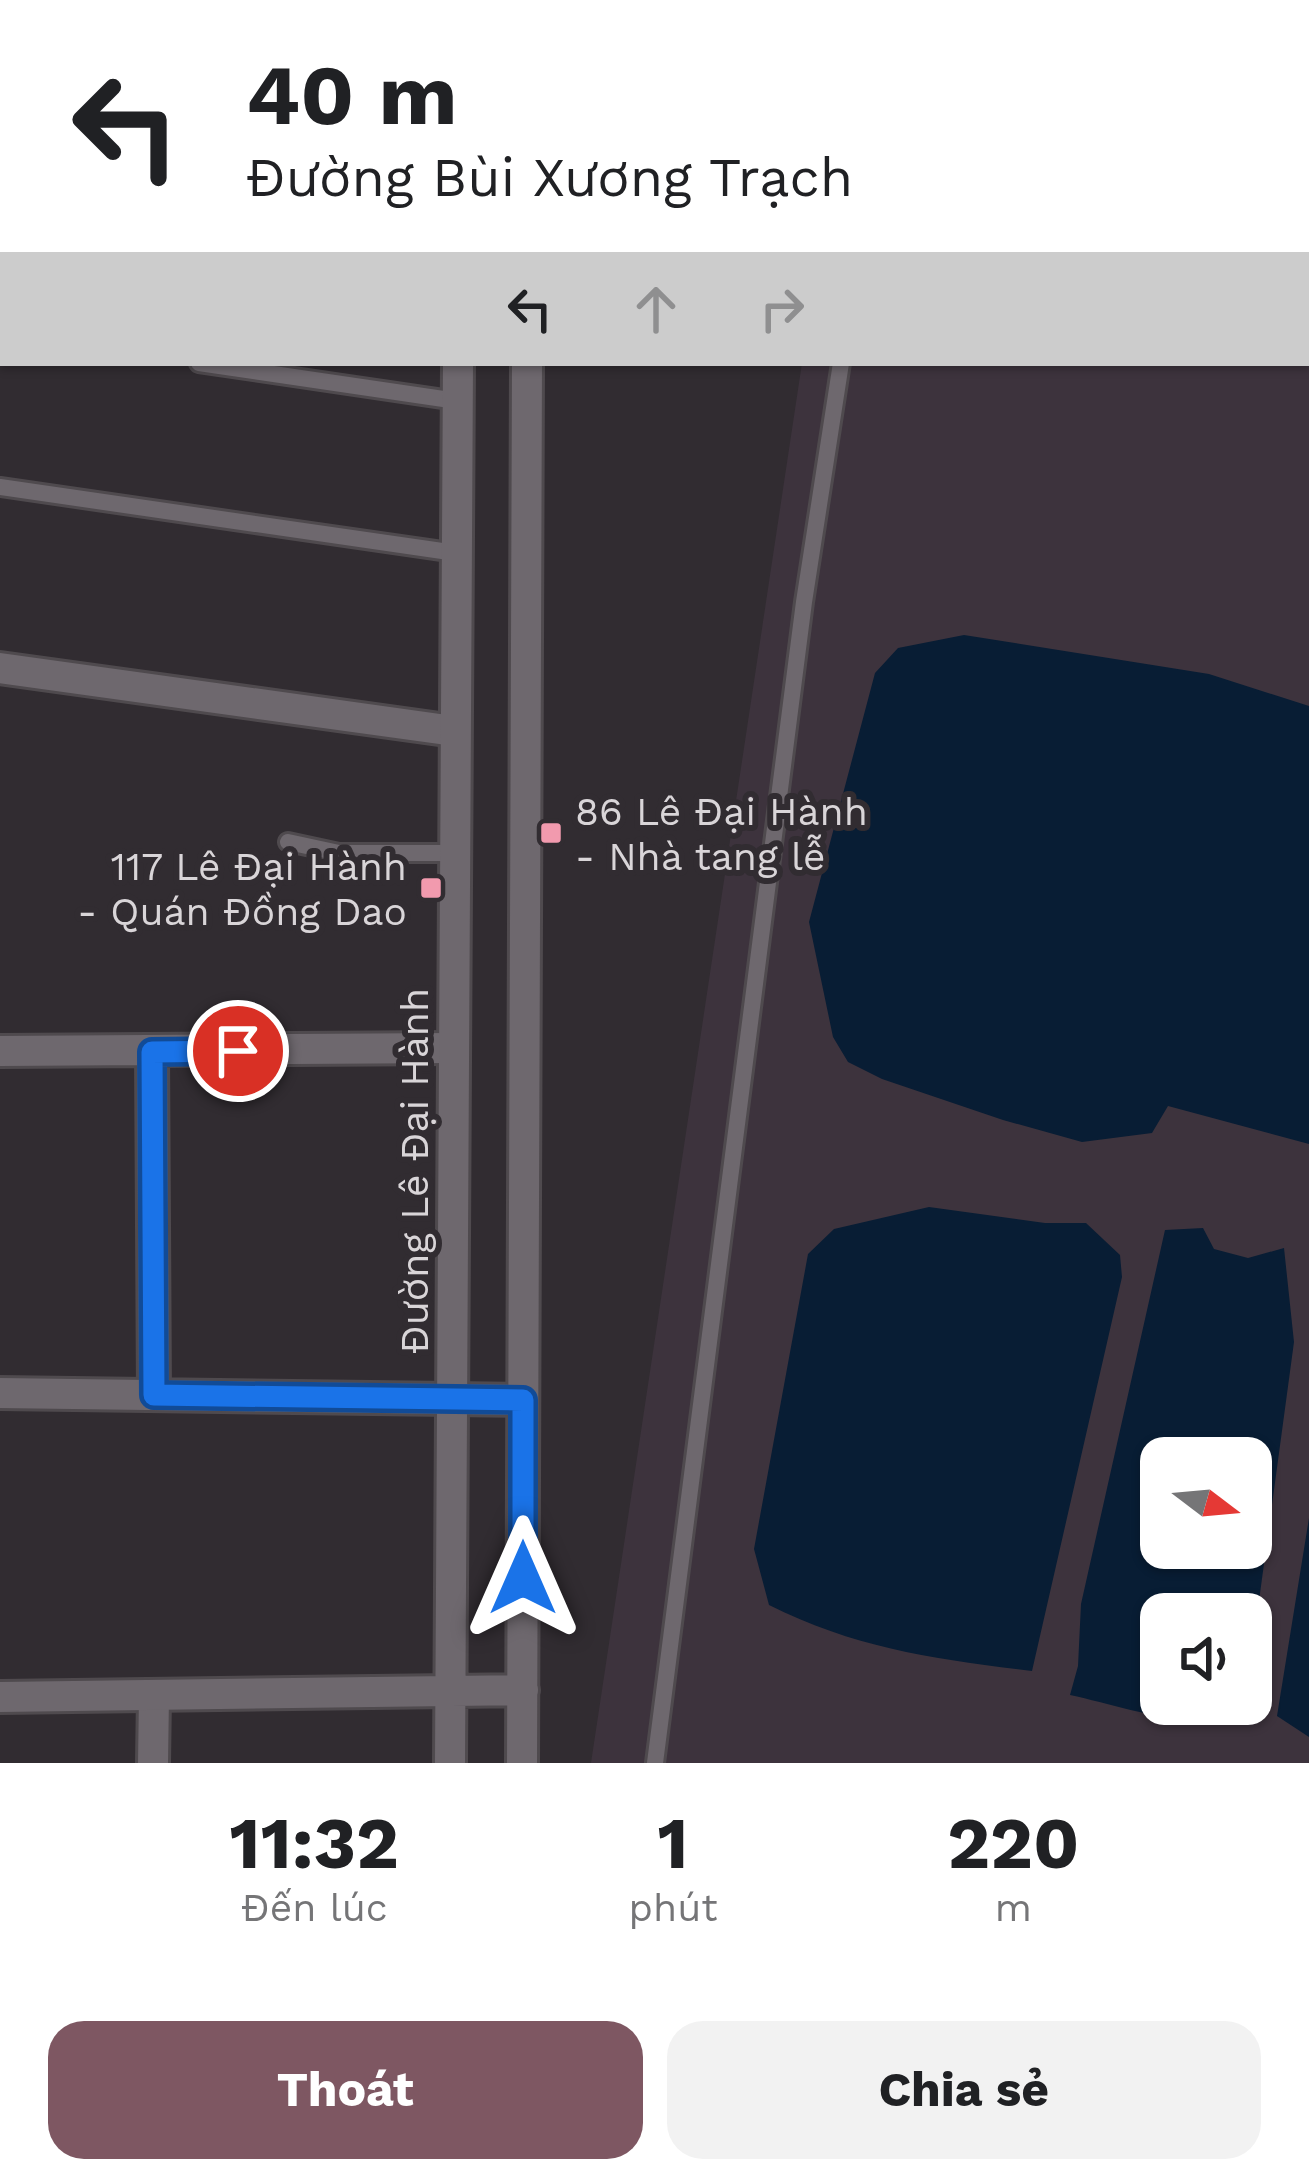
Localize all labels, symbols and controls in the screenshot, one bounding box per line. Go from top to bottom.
text: 40 m [246,46,457,144]
icon: left [48,48,204,204]
text: Đường Bùi Xương Trạch [246,146,853,209]
icon: left [497,276,563,342]
icon: ahead [623,276,689,342]
icon: right [749,276,815,342]
place label: 86 Lê Đại Hành - Nhà tang lễ [575,789,868,879]
marker: 86 Lê Đại Hành - Nhà tang lễ [538,820,564,846]
place label: 117 Lê Đại Hành - Quán Đồng Dao [77,844,407,934]
marker: 117 Lê Đại Hành - Quán Đồng Dao [418,875,444,901]
street label: Đường Lê Đại Hành [392,988,437,1354]
pin [187,1000,289,1102]
icon: arrive [205,1018,271,1084]
north arrow [1140,1437,1272,1569]
map controls [1140,1437,1272,1725]
position arrow [460,1515,586,1641]
button: sound [1140,1593,1272,1725]
text: 11:32 [230,1801,399,1885]
text: 1 [658,1801,689,1885]
text: 220 [947,1801,1079,1885]
text: Đến lúc [241,1885,388,1930]
text: phút [629,1885,718,1930]
text: m [995,1885,1032,1930]
button: Thoát [48,2021,643,2159]
button: Chia sẻ [667,2021,1261,2159]

